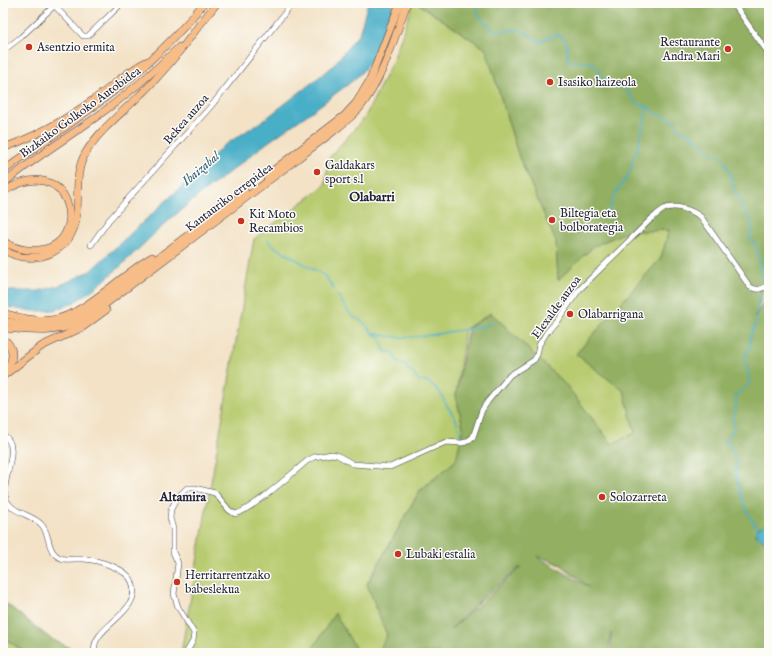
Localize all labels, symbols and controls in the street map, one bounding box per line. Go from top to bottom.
place label: Restaurante Andra Mari [660,35,720,64]
place label: Asentzio ermita [36,40,116,55]
marker: Asentzio ermita [24,42,34,52]
marker: Restaurante Andra Mari [723,44,733,54]
street label: Bizkaiko Golkoko Autobidea [17,63,144,161]
place label: Isasiko haizeola [558,75,637,90]
marker: Isasiko haizeola [545,77,555,87]
street label: Bekea auzoa [160,91,213,148]
water label: Ibaizabal [178,148,224,191]
place label: Galdakars sport s.l [325,158,375,188]
street label: Kantauriko errepidea [183,159,277,236]
marker: Galdakars sport s.l [312,167,322,177]
district label: Olabarri [349,189,395,206]
place label: Biltegia eta bolborategia [560,206,624,235]
place label: Kit Moto Recambios [249,207,303,236]
marker: Biltegia eta bolborategia [547,215,557,225]
marker: Kit Moto Recambios [236,216,246,226]
street label: Elexalde auzoa [528,272,585,342]
place label: Olabarrigana [578,307,644,322]
marker: Olabarrigana [565,309,575,319]
district label: Altamira [159,489,207,506]
place label: Solozarreta [610,490,667,505]
marker: Solozarreta [597,492,607,502]
place label: Lubaki estalia [406,547,476,562]
marker: Lubaki estalia [393,549,403,559]
place label: Herritarrentzako babeslekua [185,568,271,597]
marker: Herritarrentzako babeslekua [172,577,182,587]

